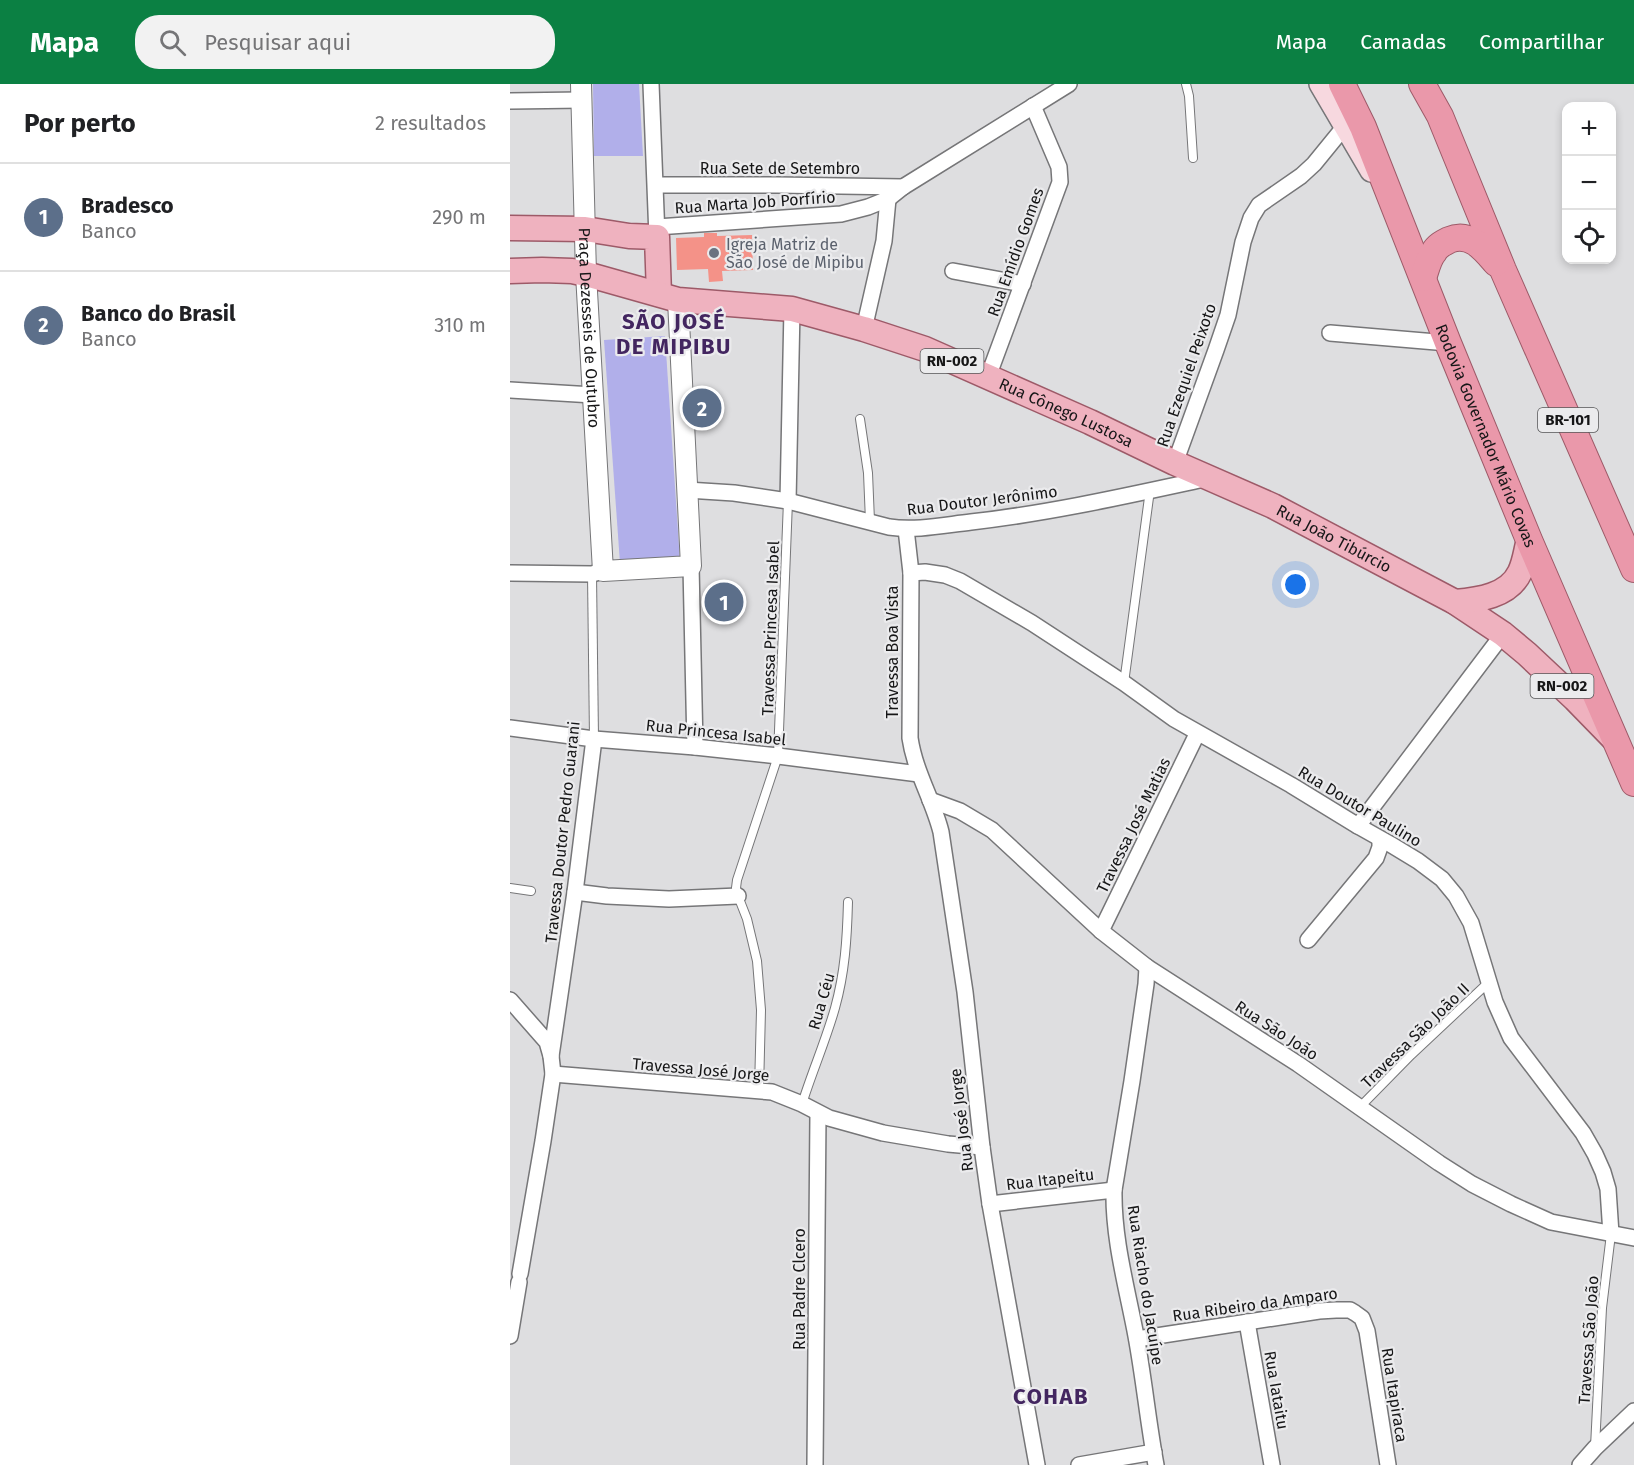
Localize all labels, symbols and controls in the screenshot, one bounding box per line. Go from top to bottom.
search box [135,15,555,69]
text: Mapa [30,26,99,59]
icon: search [156,26,189,59]
text: Pesquisar aqui [204,29,351,56]
text: Mapa [1276,29,1327,55]
text: Camadas [1360,29,1446,55]
text: Compartilhar [1479,29,1604,55]
map controls [1562,102,1616,264]
button: + [1562,102,1616,156]
text: Por perto [24,108,136,139]
text: 2 resultados [375,111,486,135]
button: − [1562,156,1616,210]
street label: Rua Sete de Setembro [700,159,860,178]
street label: Rua Emídio Gomes [983,185,1048,319]
street label: Rua Marta Job Porfírio [674,187,836,218]
text: Bradesco [81,192,174,219]
text: 1 [39,205,48,229]
text: 290 m [432,205,486,229]
button: locate [1562,210,1616,264]
text: Banco [81,219,137,243]
street label: Praça Dezesseis de Outubro [574,227,604,429]
place label: Igreja Matriz de São José de Mipibu [726,235,864,272]
marker: Igreja Matriz de São José de Mipibu [707,246,721,260]
text: Banco do Brasil [81,300,236,327]
street label: Rua Ezequiel Peixoto [1153,301,1220,450]
district label: SÃO JOSÉ DE MIPIBU [616,308,732,360]
text: 2 [38,313,49,337]
text: 310 m [434,313,486,337]
street label: Rodovia Governador Mário Covas [1431,321,1540,550]
text: Banco [81,327,137,351]
road number: RN-002 [920,349,984,373]
street label: Rua Cônego Lustosa [996,374,1136,451]
pin: 2 [682,386,722,430]
road number: BR-101 [1538,408,1598,432]
street label: Rua Doutor Jerônimo [906,482,1059,519]
street label: Rua João Tibúrcio [1273,501,1394,577]
street label: Travessa Princesa Isabel [758,540,783,716]
your location [1281,570,1310,599]
pin: 1 [704,580,744,624]
street label: Travessa Boa Vista [883,585,902,719]
road number: RN-002 [1530,674,1594,698]
street label: Rua Princesa Isabel [645,716,787,749]
street label: Travessa Doutor Pedro Guarani [541,720,584,944]
street label: Travessa José Matias [1092,755,1174,896]
street label: Rua Doutor Paulino [1295,762,1425,851]
street label: Rua Céu [804,970,839,1032]
street label: Travessa São João II [1357,979,1473,1092]
street label: Rua São João [1232,997,1322,1064]
street label: Travessa José Jorge [632,1054,770,1085]
street label: Rua José Jorge [946,1067,977,1172]
street label: Rua Itapeitu [1005,1165,1095,1194]
street label: Rua Riacho do Jacuípe [1123,1204,1168,1366]
street label: Rua Padre Clcero [790,1228,809,1350]
street label: Travessa São João [1575,1275,1602,1405]
street label: Rua Ribeiro da Amparo [1171,1283,1339,1325]
street label: Rua Itapiraca [1378,1346,1411,1444]
street label: Rua Iataitu [1260,1349,1293,1431]
district label: COHAB [1013,1383,1089,1410]

